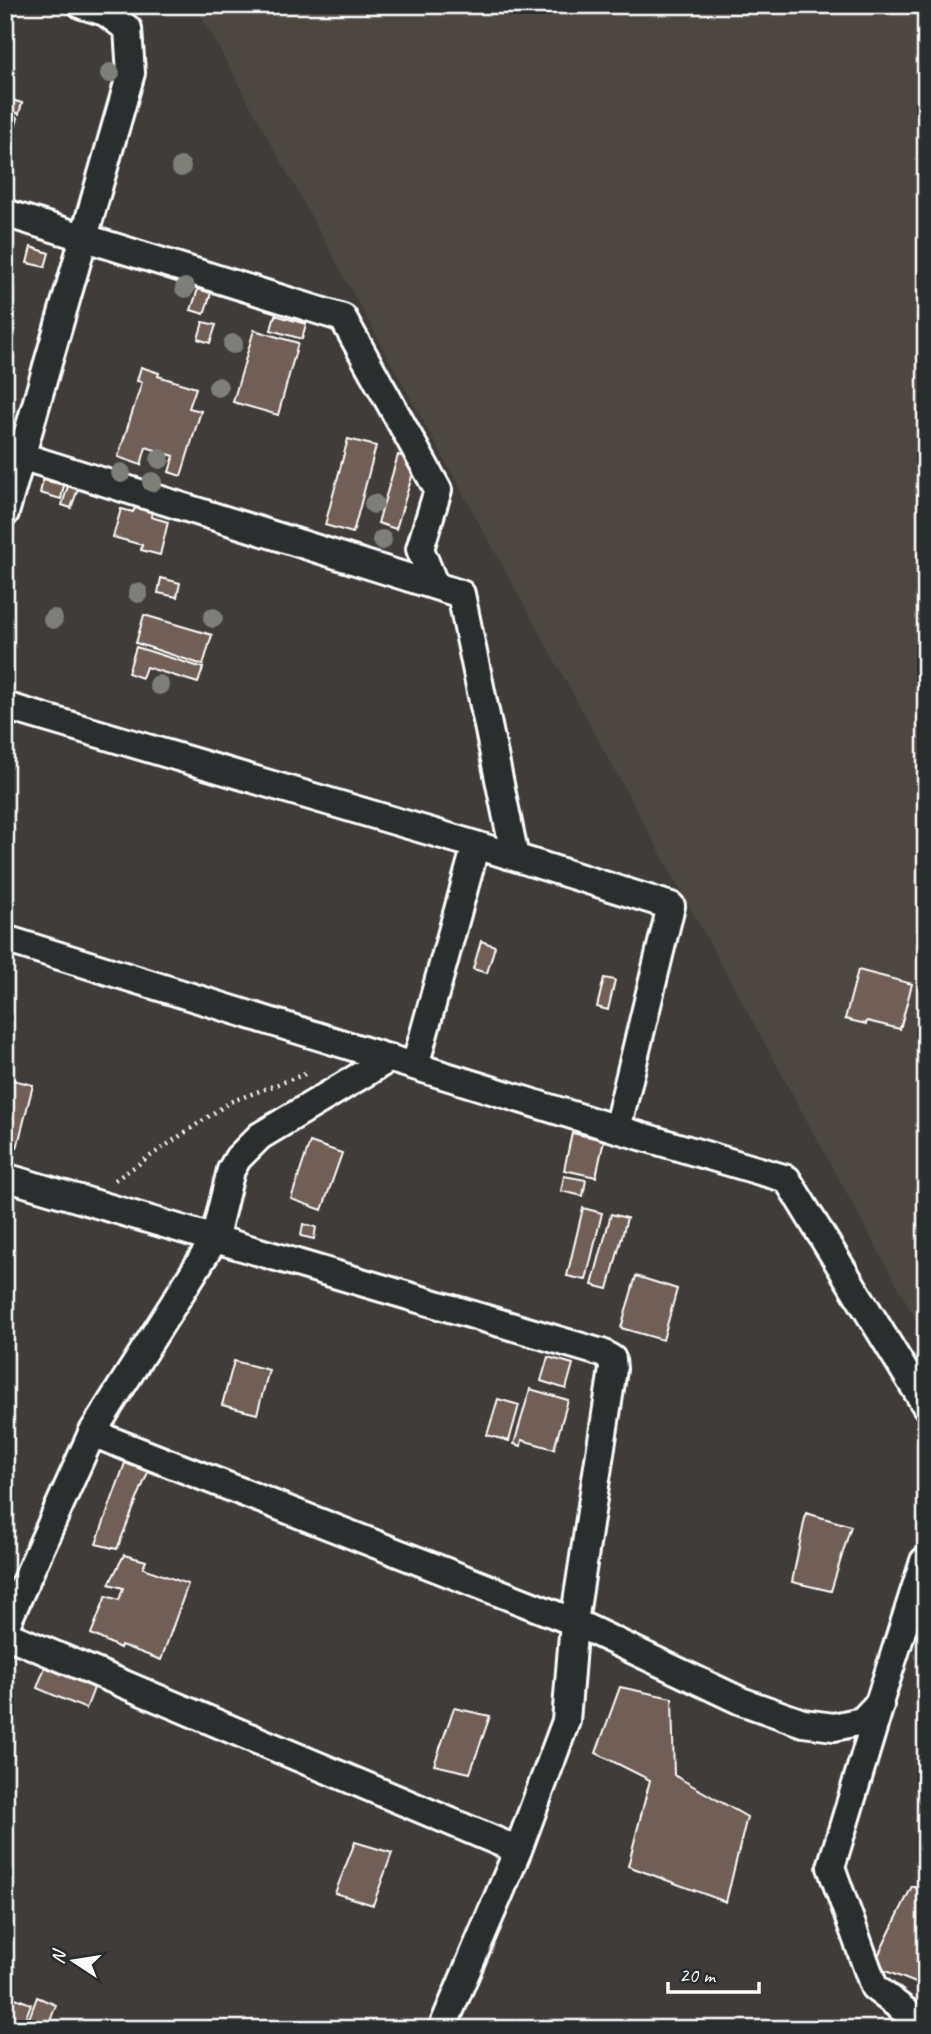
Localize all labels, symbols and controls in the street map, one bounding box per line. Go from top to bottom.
north arrow [38,1926,108,1996]
text: N [45,1946,72,1966]
scale bar [668,1950,760,1994]
text: 20 m [679,1962,717,1988]

